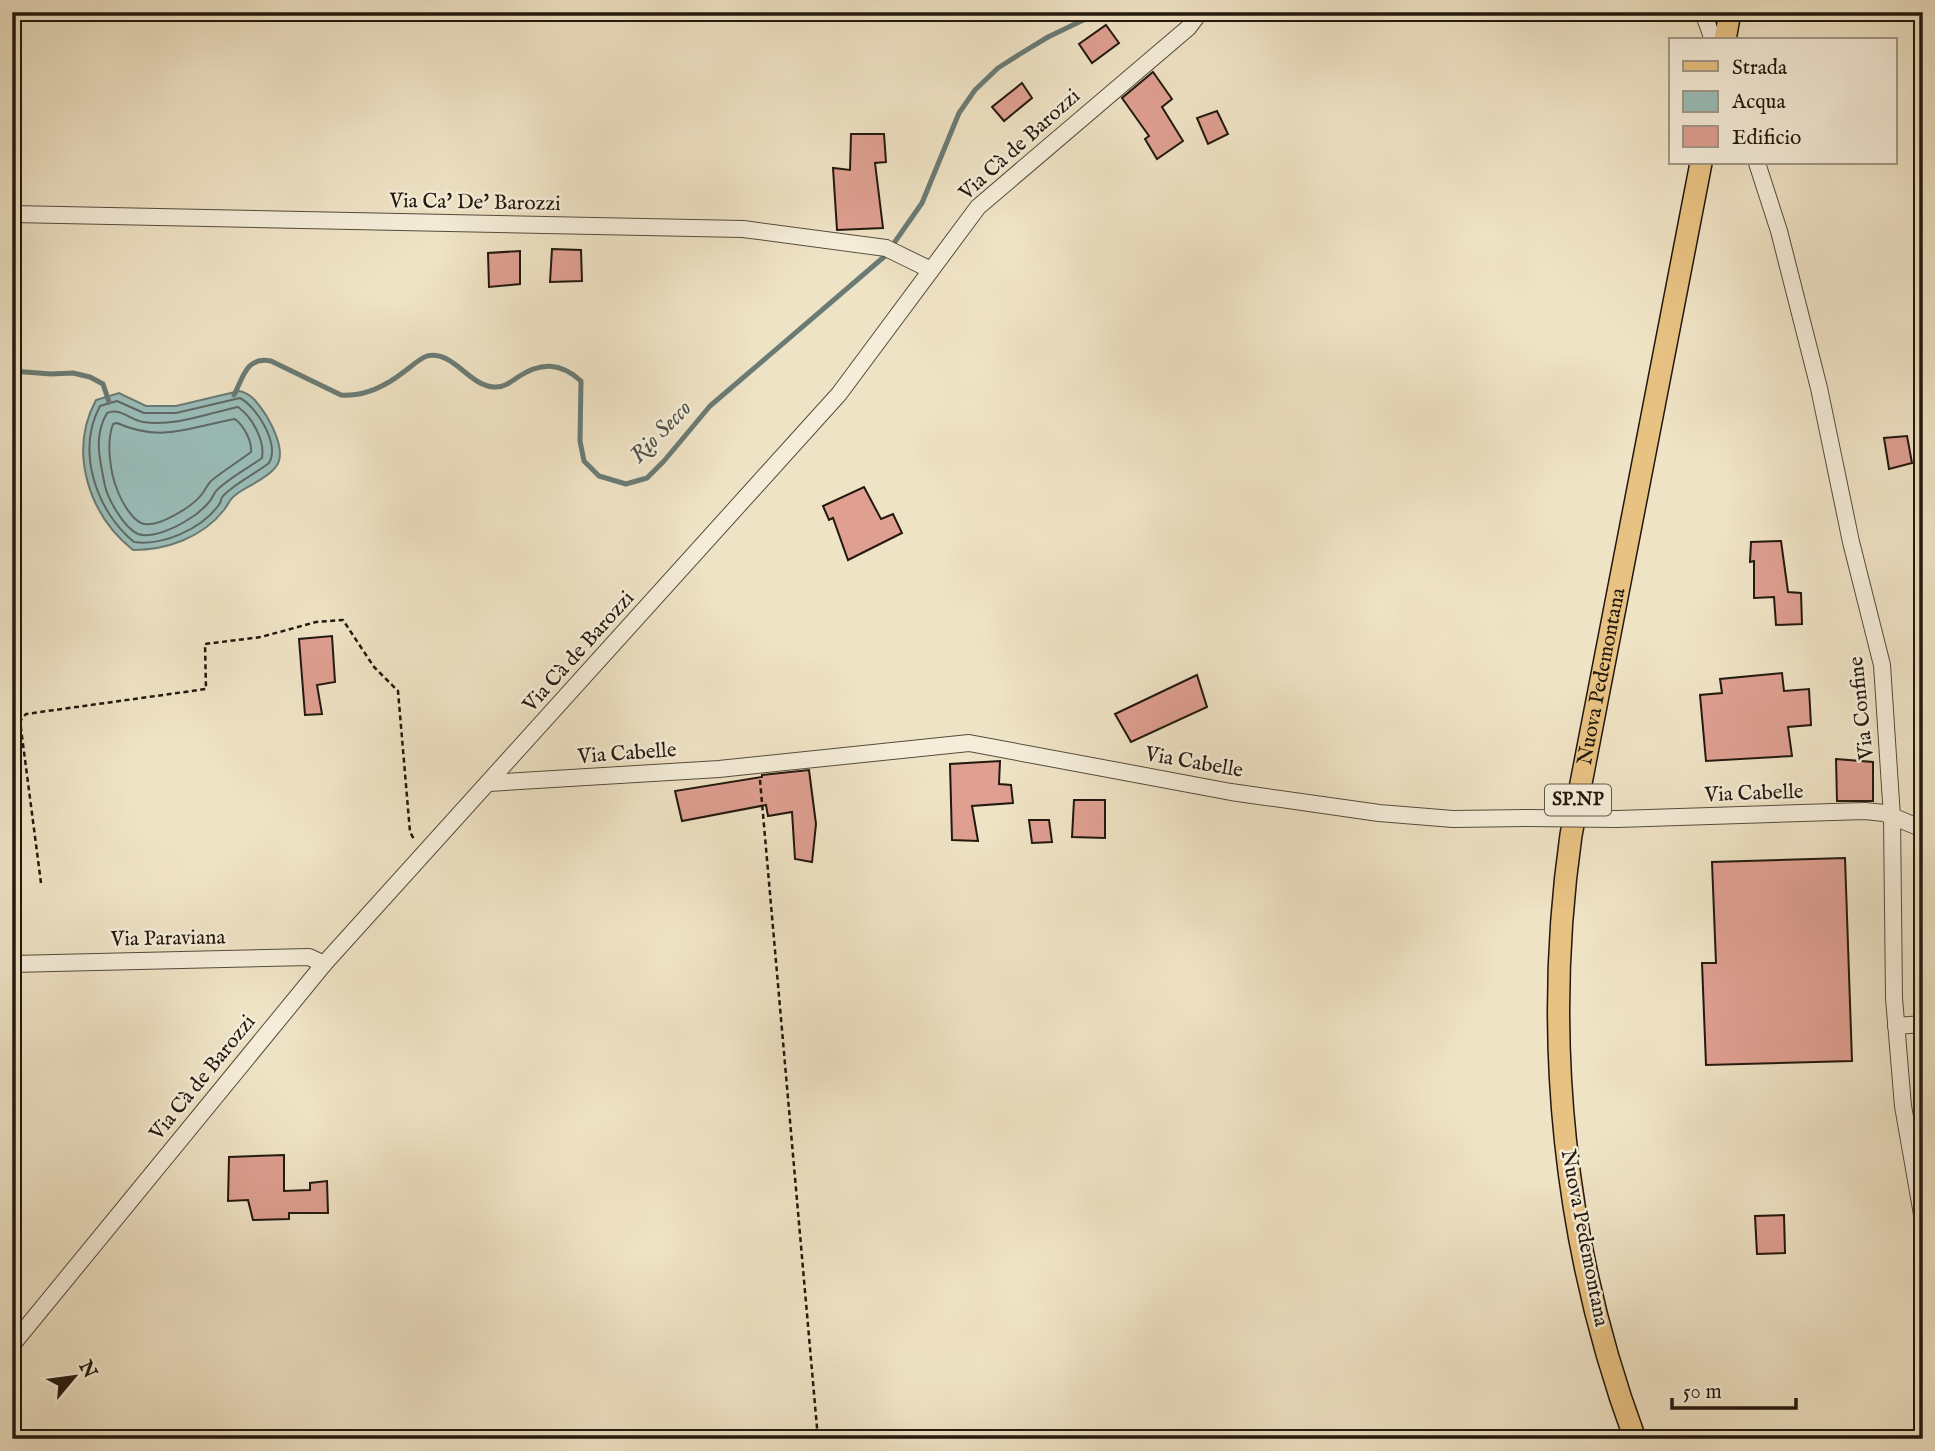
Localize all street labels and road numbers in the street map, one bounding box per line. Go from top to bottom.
street label: Via Cà de Barozzi [953,83,1086,207]
street label: Via Ca' De' Barozzi [388,188,561,218]
street label: Nuova Pedemontana [1571,585,1632,767]
street label: Via Cà de Barozzi [517,586,641,719]
street label: Via Confine [1843,655,1881,762]
street label: Via Cabelle [576,737,678,771]
street label: Via Cabelle [1142,741,1245,785]
street label: Via Cabelle [1703,779,1804,809]
road number: SP.NP [1545,785,1611,816]
street label: Via Paraviana [109,924,227,954]
street label: Via Cà de Barozzi [143,1010,262,1147]
street label: Nuova Pedemontana [1554,1147,1615,1330]

